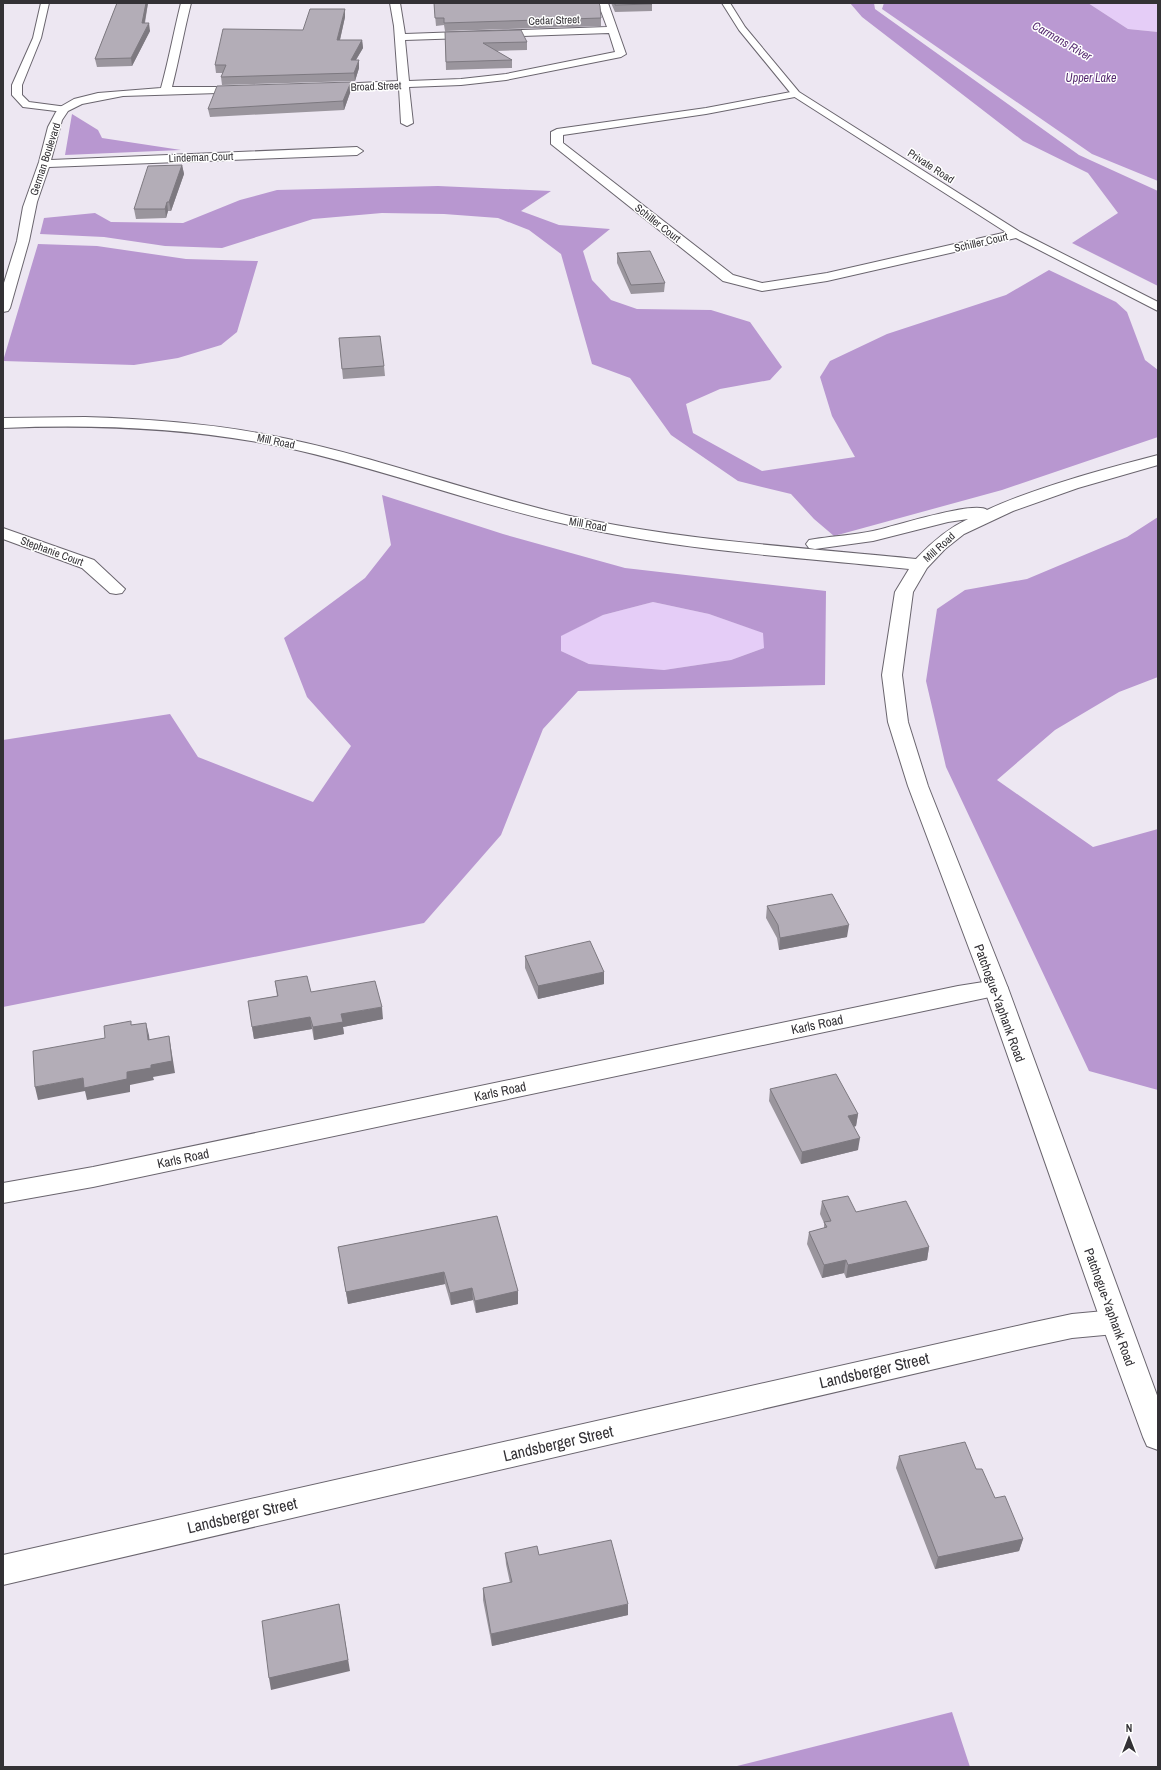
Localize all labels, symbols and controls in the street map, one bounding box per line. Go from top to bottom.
street label: Cedar Street [528,12,580,28]
water label: Carmans River [1029,18,1095,65]
water label: Upper Lake [1066,70,1117,86]
street label: Broad Street [350,78,402,94]
street label: German Boulevard [27,121,63,197]
street label: Private Road [905,146,957,186]
street label: Lindeman Court [168,149,234,165]
street label: Schiller Court [632,201,684,246]
street label: Schiller Court [953,229,1010,255]
street label: Mill Road [256,430,296,452]
street label: Mill Road [568,514,608,534]
street label: Mill Road [920,529,958,565]
street label: Stephanie Court [19,533,86,569]
street label: Patchogue-Yaphank Road [970,942,1029,1065]
street label: Karls Road [790,1011,845,1038]
street label: Karls Road [473,1078,528,1105]
street label: Karls Road [156,1145,211,1172]
street label: Patchogue-Yaphank Road [1080,1246,1139,1369]
street label: Landsberger Street [817,1347,932,1393]
street label: Landsberger Street [501,1420,616,1466]
street label: Landsberger Street [185,1492,300,1538]
north arrow [1109,1718,1149,1758]
text: N [1126,1721,1132,1735]

